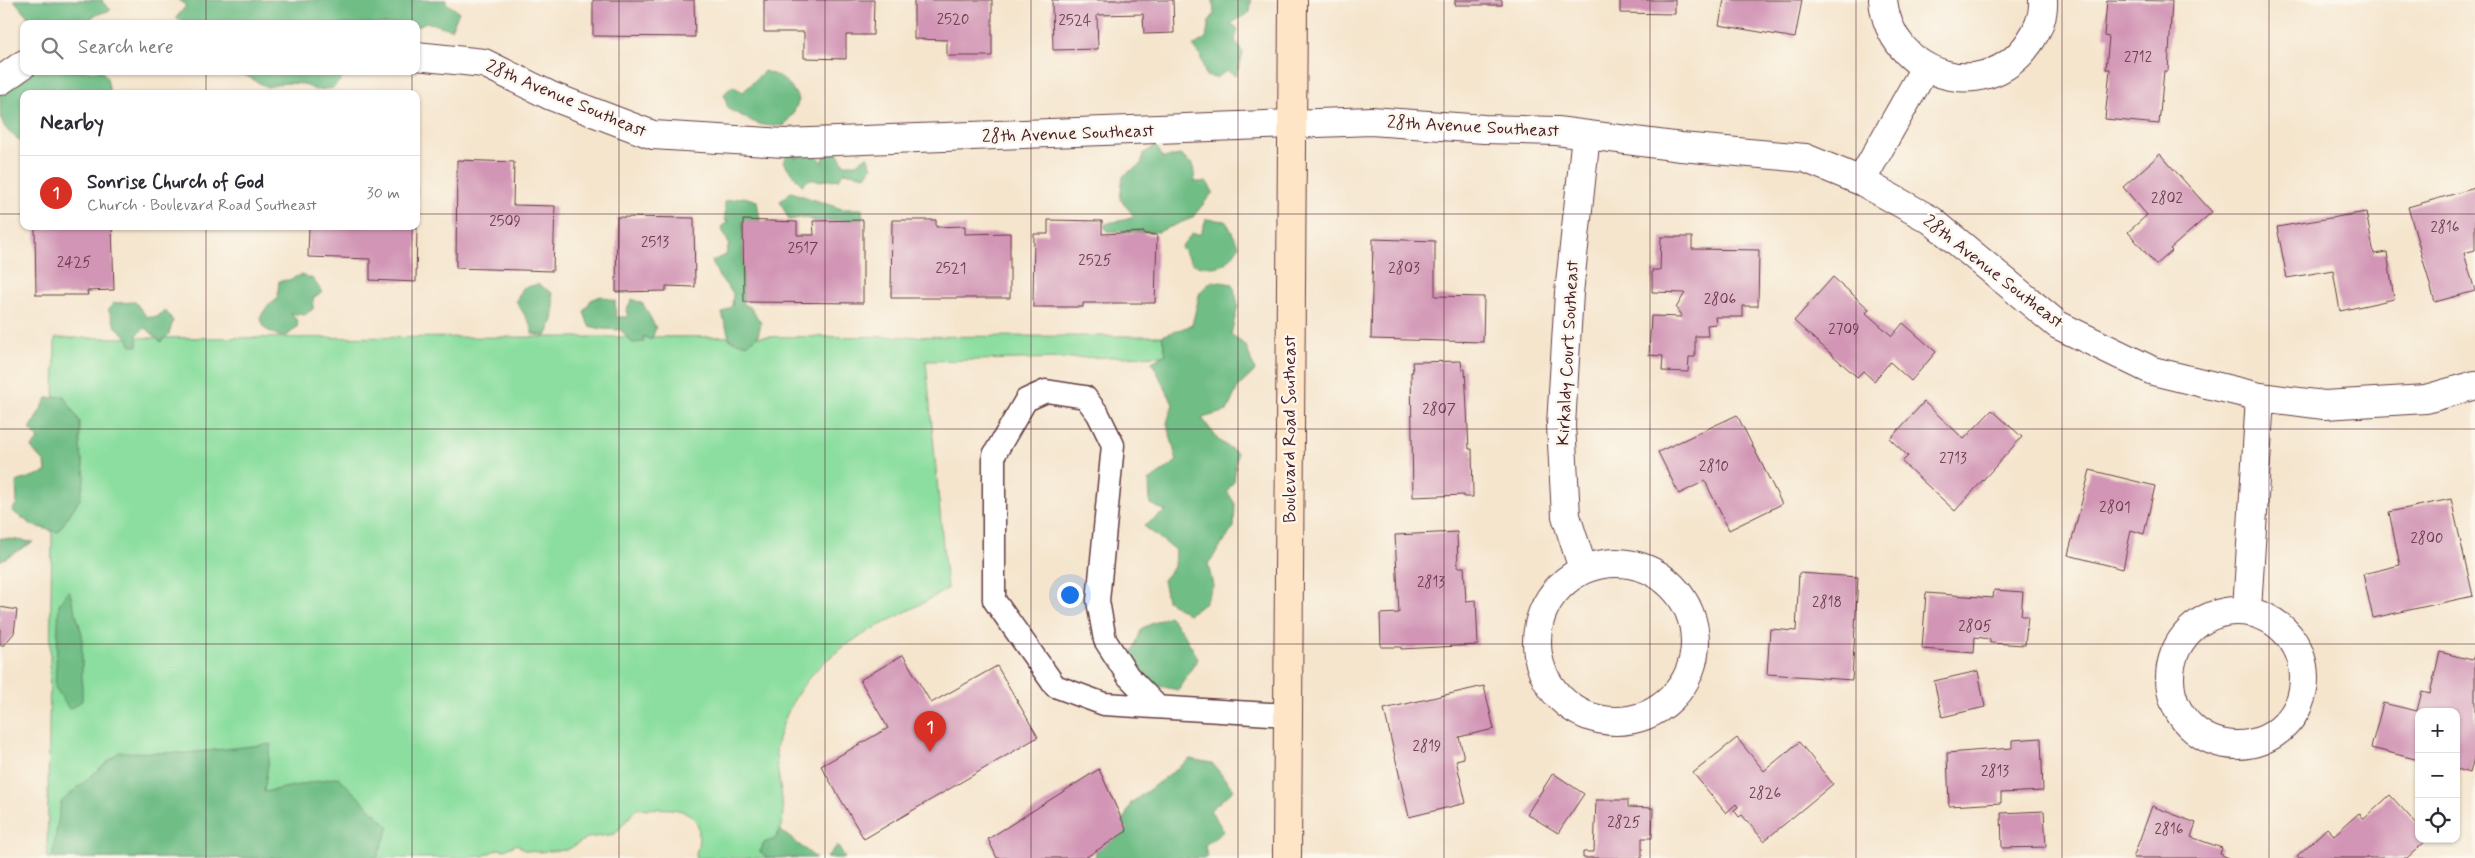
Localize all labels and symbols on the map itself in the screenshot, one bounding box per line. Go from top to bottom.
house number: 2520 [937,10,969,30]
house number: 2524 [1058,11,1092,31]
house number: 2712 [2124,48,2152,68]
street label: 28th Avenue Southeast [482,54,651,144]
street label: 28th Avenue Southeast [1386,111,1560,144]
street label: 28th Avenue Southeast [981,119,1155,149]
house number: 2802 [2151,189,2183,209]
street label: 28th Avenue Southeast [1918,209,2069,335]
house number: 2509 [489,212,521,232]
house number: 2816 [2430,218,2460,238]
house number: 2513 [641,233,669,253]
house number: 2517 [788,239,818,259]
house number: 2525 [1078,251,1112,271]
house number: 2425 [57,253,91,273]
house number: 2521 [936,259,967,279]
house number: 2803 [1388,259,1420,279]
street label: Kirkaldy Court Southeast [1551,259,1585,446]
house number: 2806 [1704,290,1736,310]
house number: 2709 [1828,320,1860,340]
street label: Boulevard Road Southeast [1278,335,1302,523]
house number: 2807 [1422,400,1456,420]
house number: 2713 [1939,449,1967,469]
house number: 2810 [1699,457,1729,477]
house number: 2801 [2099,498,2131,518]
house number: 2800 [2411,529,2443,549]
house number: 2813 [1417,573,1445,593]
your location [1057,582,1083,608]
house number: 2818 [1812,593,1842,613]
house number: 2805 [1958,617,1992,637]
pin: 1 [914,711,946,752]
house number: 2819 [1413,737,1441,757]
house number: 2813 [1981,762,2009,782]
house number: 2826 [1749,784,1781,804]
house number: 2825 [1607,813,1641,833]
house number: 2816 [2154,820,2184,840]

